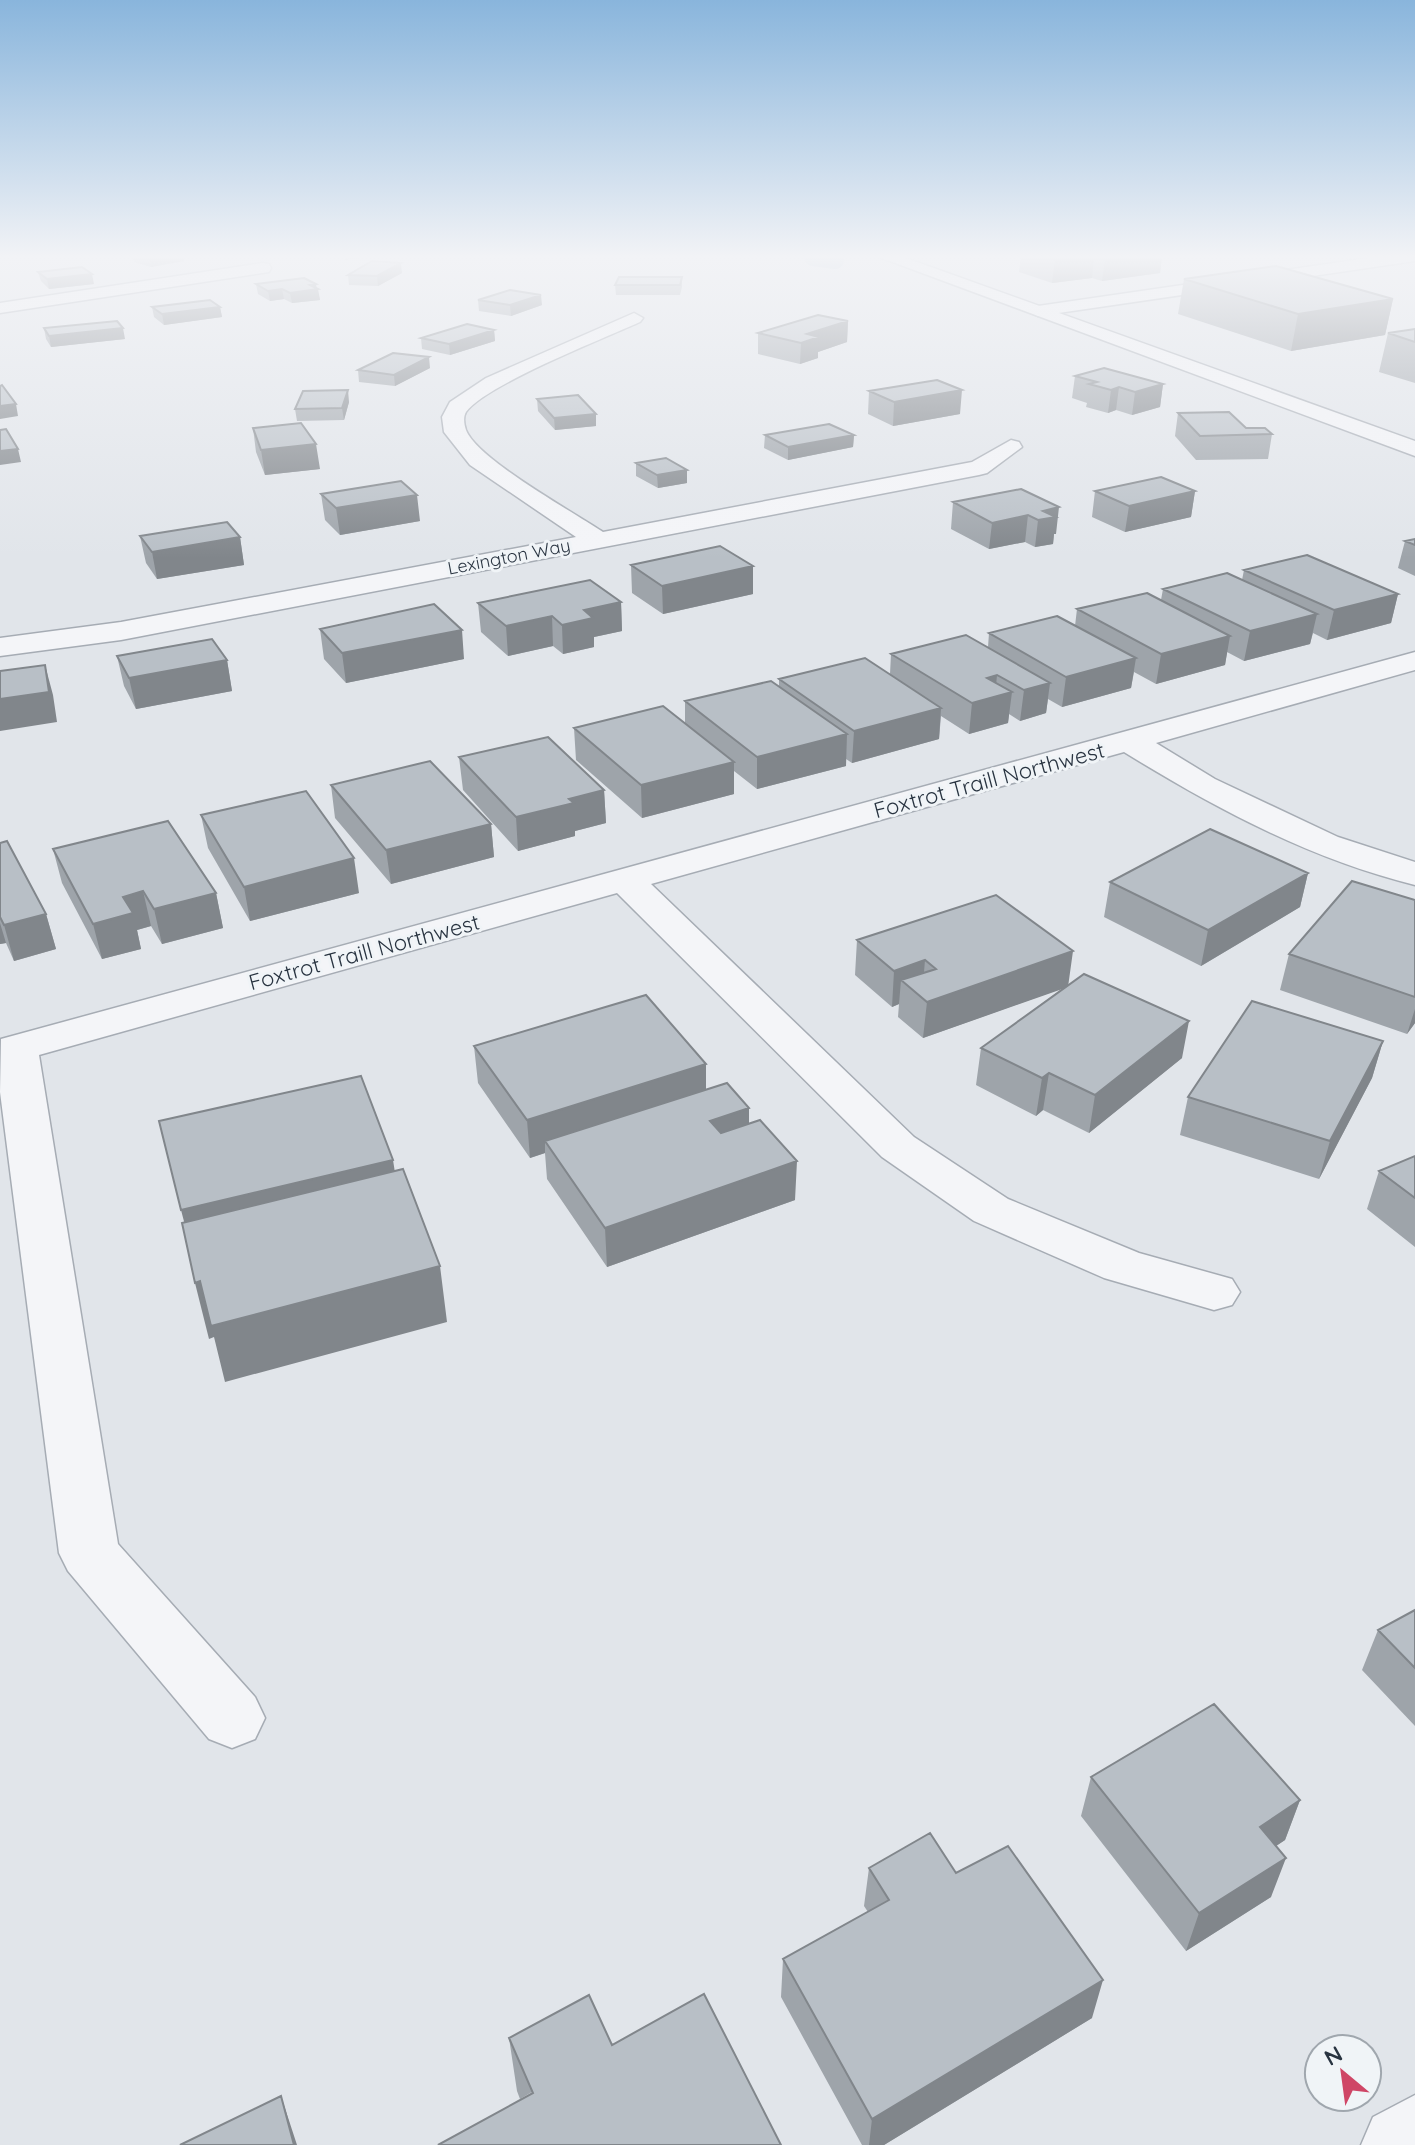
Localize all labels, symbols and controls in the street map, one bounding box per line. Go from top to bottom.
street label: Lexington Way [446,533,572,580]
street label: Foxtrot Traill Northwest [870,736,1108,824]
street label: Foxtrot Traill Northwest [245,908,483,996]
north arrow [1303,2033,1383,2113]
text: N [1319,2039,1347,2072]

